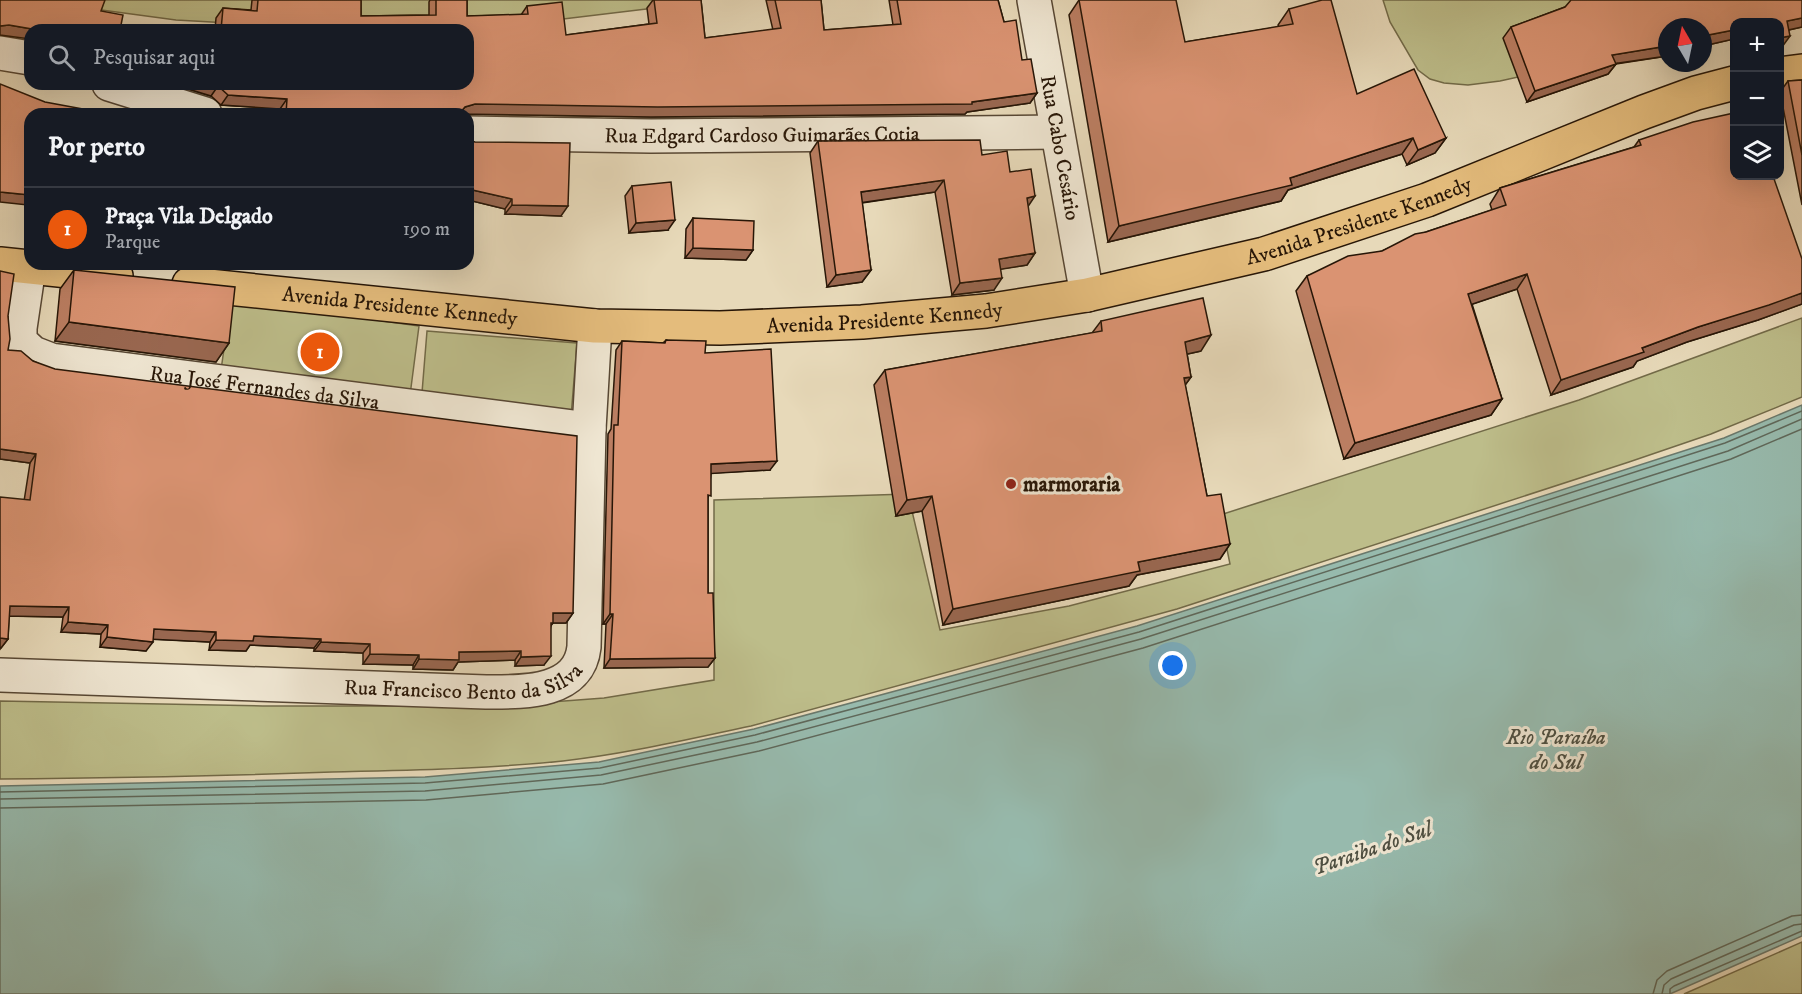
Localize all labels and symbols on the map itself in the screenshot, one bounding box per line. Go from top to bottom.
north arrow [1658,18,1712,72]
street label: Rua Cabo Cesário [1034,73,1085,223]
street label: Rua Edgard Cardoso Guimarães Cotia [604,121,920,150]
street label: Avenida Presidente Kennedy [1244,171,1477,272]
street label: Avenida Presidente Kennedy [281,282,520,332]
street label: Avenida Presidente Kennedy [766,296,1005,340]
pin: 1 [300,330,340,374]
street label: Rua José Fernandes da Silva [148,361,381,416]
place label: marmoraria [1023,472,1121,498]
marker: marmoraria [1004,477,1018,491]
your location [1158,651,1187,680]
street label: Rua Francisco Bento da Silva [344,659,589,706]
water label: Rio Paraíba do Sul [1505,724,1606,776]
water label: Paraiba do Sul [1309,815,1438,881]

